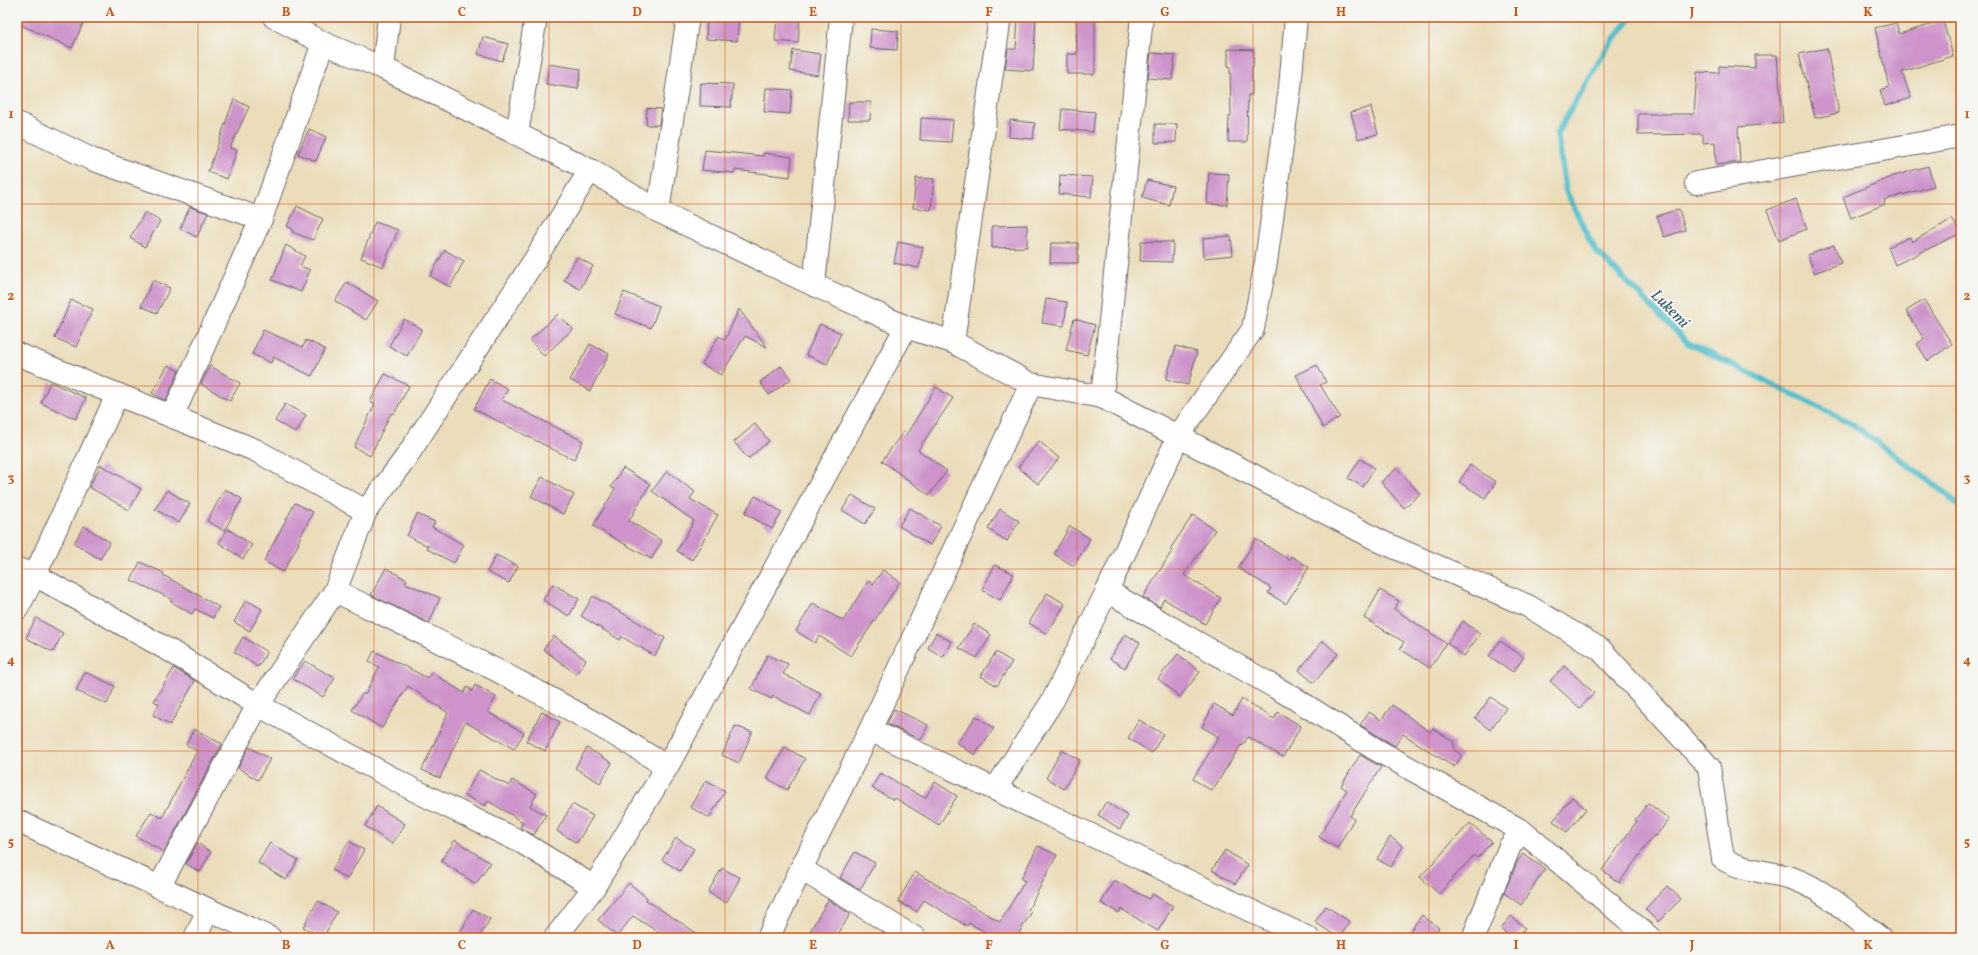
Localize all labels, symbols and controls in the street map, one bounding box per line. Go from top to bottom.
text: A [105,4,115,22]
text: B [282,4,291,22]
text: C [458,4,466,22]
text: D [632,4,642,22]
text: E [809,4,817,22]
text: F [985,4,993,22]
text: G [1160,4,1170,22]
text: H [1336,4,1346,22]
text: I [1514,4,1519,22]
text: J [1689,4,1695,22]
text: K [1863,4,1873,22]
text: 1 [8,106,14,124]
text: 1 [1964,106,1970,124]
water label: Lukemi [1645,285,1694,334]
text: 2 [8,288,15,306]
text: 2 [1964,288,1971,306]
text: 3 [8,470,15,488]
text: 3 [1964,470,1971,488]
text: 4 [7,652,15,670]
text: 4 [1963,652,1971,670]
text: 5 [8,834,14,852]
text: 5 [1964,834,1970,852]
text: A [105,937,115,955]
text: B [282,937,291,955]
text: C [458,937,466,955]
text: D [632,937,642,955]
text: E [809,937,817,955]
text: F [985,937,993,955]
text: G [1160,937,1170,955]
text: H [1336,937,1346,955]
text: I [1514,937,1519,955]
text: J [1689,937,1695,955]
text: K [1863,937,1873,955]

